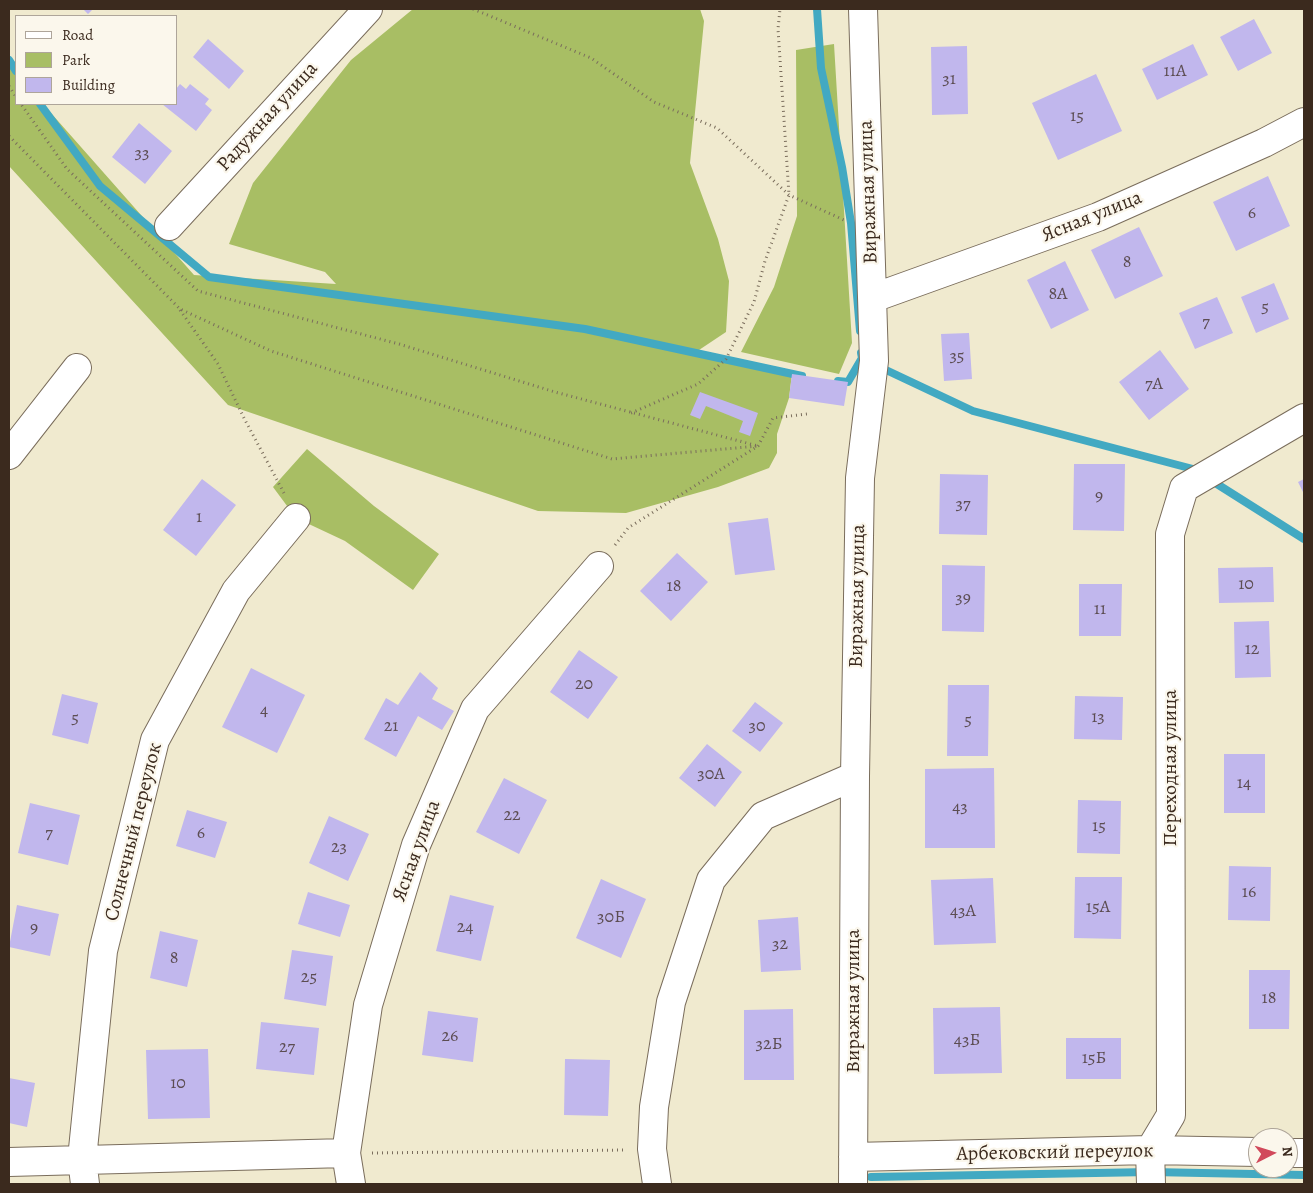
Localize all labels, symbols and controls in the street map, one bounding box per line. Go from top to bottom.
legend [15,15,178,105]
text: Road [62,25,93,45]
text: Park [62,50,90,70]
street label: Радужная улица [212,57,324,177]
house number: 11А [1164,61,1186,83]
house number: 31 [942,69,956,91]
text: Building [62,75,115,95]
house number: 15 [1070,106,1084,128]
street label: Виражная улица [854,120,884,264]
house number: 33 [135,143,149,165]
street label: Ясная улица [1038,186,1146,248]
house number: 6 [1248,203,1256,225]
house number: 8 [1123,252,1131,274]
house number: 8А [1048,284,1068,306]
house number: 5 [1261,297,1269,319]
house number: 7 [1202,312,1210,334]
house number: 35 [949,346,965,368]
house number: 7А [1145,374,1163,396]
house number: 9 [1095,486,1103,508]
house number: 37 [955,494,971,516]
house number: 1 [196,507,202,529]
street label: Виражная улица [845,524,871,668]
house number: 10 [1238,574,1254,596]
house number: 18 [667,576,681,598]
house number: 39 [955,588,971,610]
house number: 11 [1094,599,1106,621]
house number: 12 [1245,639,1259,661]
house number: 20 [575,674,593,696]
street label: Переходная улица [1159,689,1183,847]
house number: 4 [260,700,268,722]
house number: 13 [1091,707,1105,729]
house number: 5 [71,708,79,730]
house number: 5 [964,710,972,732]
house number: 21 [384,716,398,738]
house number: 30 [748,716,766,738]
street label: Солнечный переулок [100,740,168,924]
house number: 30А [697,764,725,786]
house number: 14 [1237,773,1251,795]
street label: Ясная улица [388,797,446,905]
house number: 43 [952,797,968,819]
house number: 22 [503,805,521,827]
house number: 15 [1092,816,1106,838]
house number: 7 [45,823,53,845]
house number: 6 [197,823,205,845]
house number: 23 [331,837,347,859]
house number: 16 [1242,882,1256,904]
house number: 15А [1086,897,1110,919]
house number: 43А [950,901,976,923]
house number: 30Б [597,907,625,929]
house number: 24 [457,917,473,939]
house number: 9 [30,918,38,940]
street label: Виражная улица [842,929,866,1073]
house number: 32 [772,934,788,956]
house number: 8 [170,948,178,970]
house number: 25 [301,967,317,989]
house number: 18 [1262,988,1276,1010]
house number: 26 [442,1026,458,1048]
house number: 43Б [954,1030,980,1052]
house number: 32Б [756,1034,782,1056]
house number: 27 [279,1037,295,1059]
house number: 15Б [1082,1048,1106,1070]
house number: 10 [170,1073,186,1095]
north arrow [1248,1128,1298,1178]
street label: Арбековский переулок [956,1139,1154,1167]
text: N [1278,1146,1297,1158]

